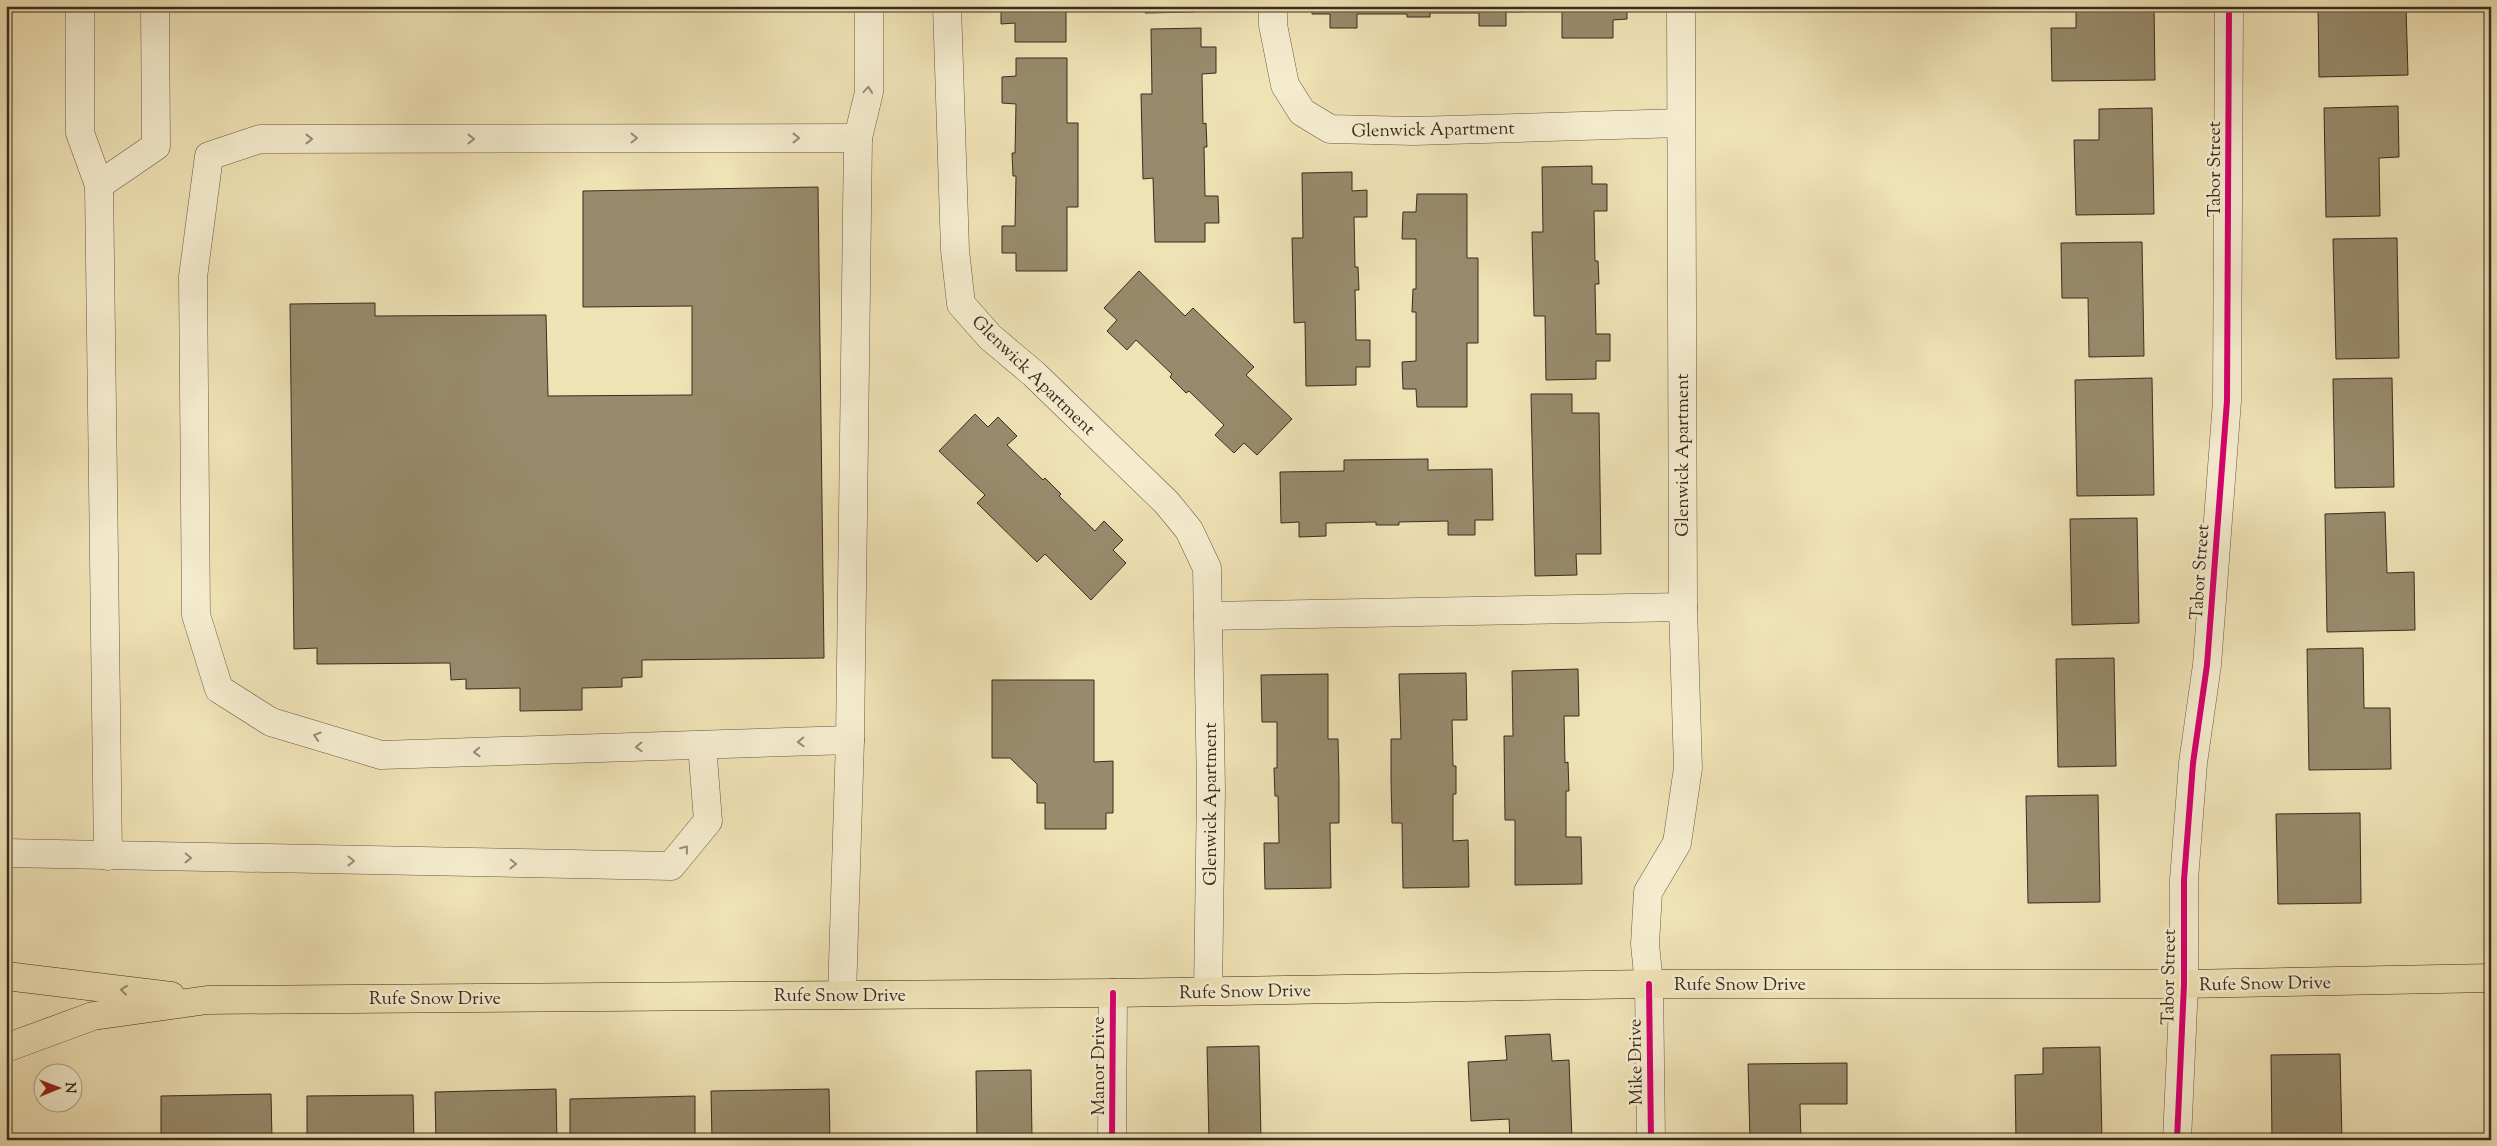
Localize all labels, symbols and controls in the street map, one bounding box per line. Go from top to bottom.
one-way arrow [862,86,873,94]
street label: Glenwick Apartment [1351,117,1515,145]
street label: Tabor Street [2203,121,2229,217]
one-way arrow [630,133,638,144]
one-way arrow [793,133,801,143]
one-way arrow [306,134,313,144]
one-way arrow [468,134,476,144]
street label: Glenwick Apartment [965,310,1100,443]
street label: Glenwick Apartment [1671,373,1697,537]
street label: Tabor Street [2185,523,2217,621]
street label: Glenwick Apartment [1199,722,1225,886]
one-way arrow [313,731,322,741]
one-way arrow [797,737,805,747]
one-way arrow [635,742,642,752]
one-way arrow [472,747,480,757]
one-way arrow [679,846,688,855]
one-way arrow [185,853,193,863]
one-way arrow [348,856,355,866]
one-way arrow [510,859,517,869]
street label: Tabor Street [2156,929,2184,1025]
street label: Rufe Snow Drive [2199,971,2331,999]
street label: Rufe Snow Drive [1674,973,1806,999]
street label: Rufe Snow Drive [1179,979,1311,1007]
street label: Rufe Snow Drive [774,984,906,1010]
one-way arrow [120,985,128,996]
street label: Rufe Snow Drive [369,987,501,1013]
street label: Manor Drive [1087,1016,1113,1116]
street label: Mike Drive [1623,1018,1651,1106]
north arrow [32,1064,82,1114]
text: N [59,1082,79,1094]

